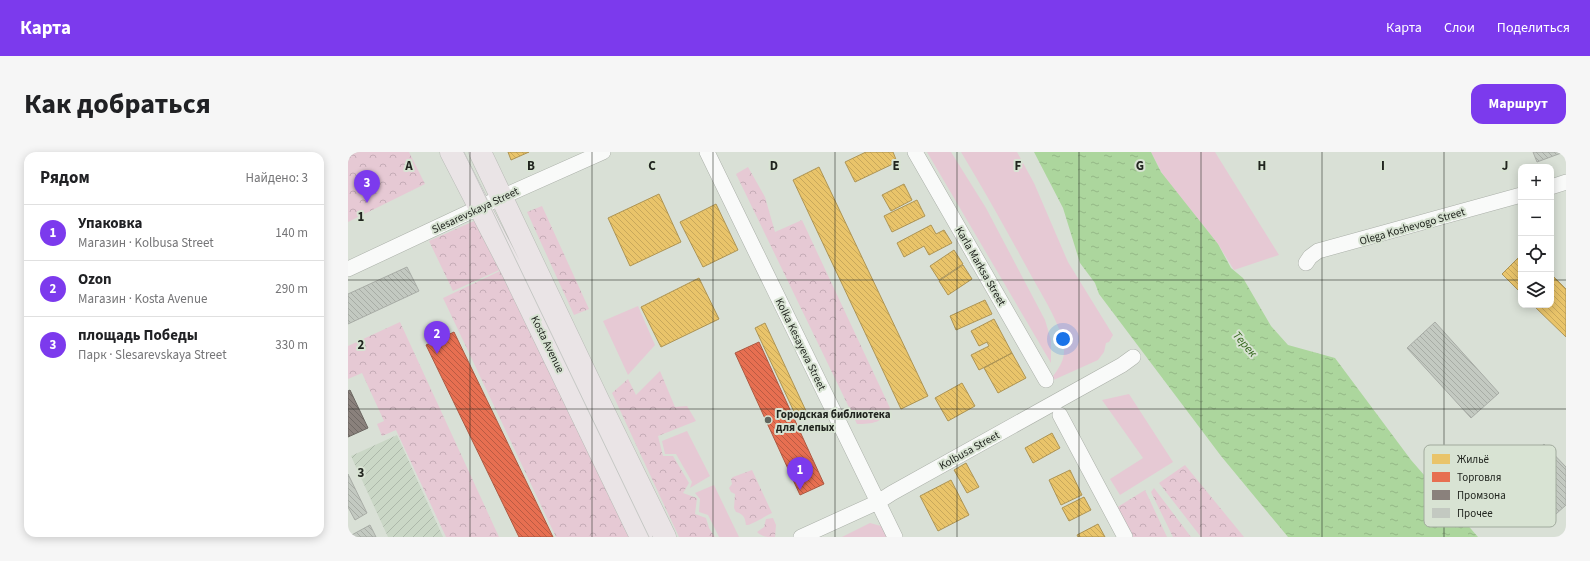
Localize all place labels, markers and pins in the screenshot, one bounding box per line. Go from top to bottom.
pin: 3 [354,170,380,203]
pin: 2 [424,321,450,354]
place label: Городская библиотека для слепых [776,407,891,435]
marker: Городская библиотека для слепых [763,415,773,425]
pin: 1 [787,457,813,490]

